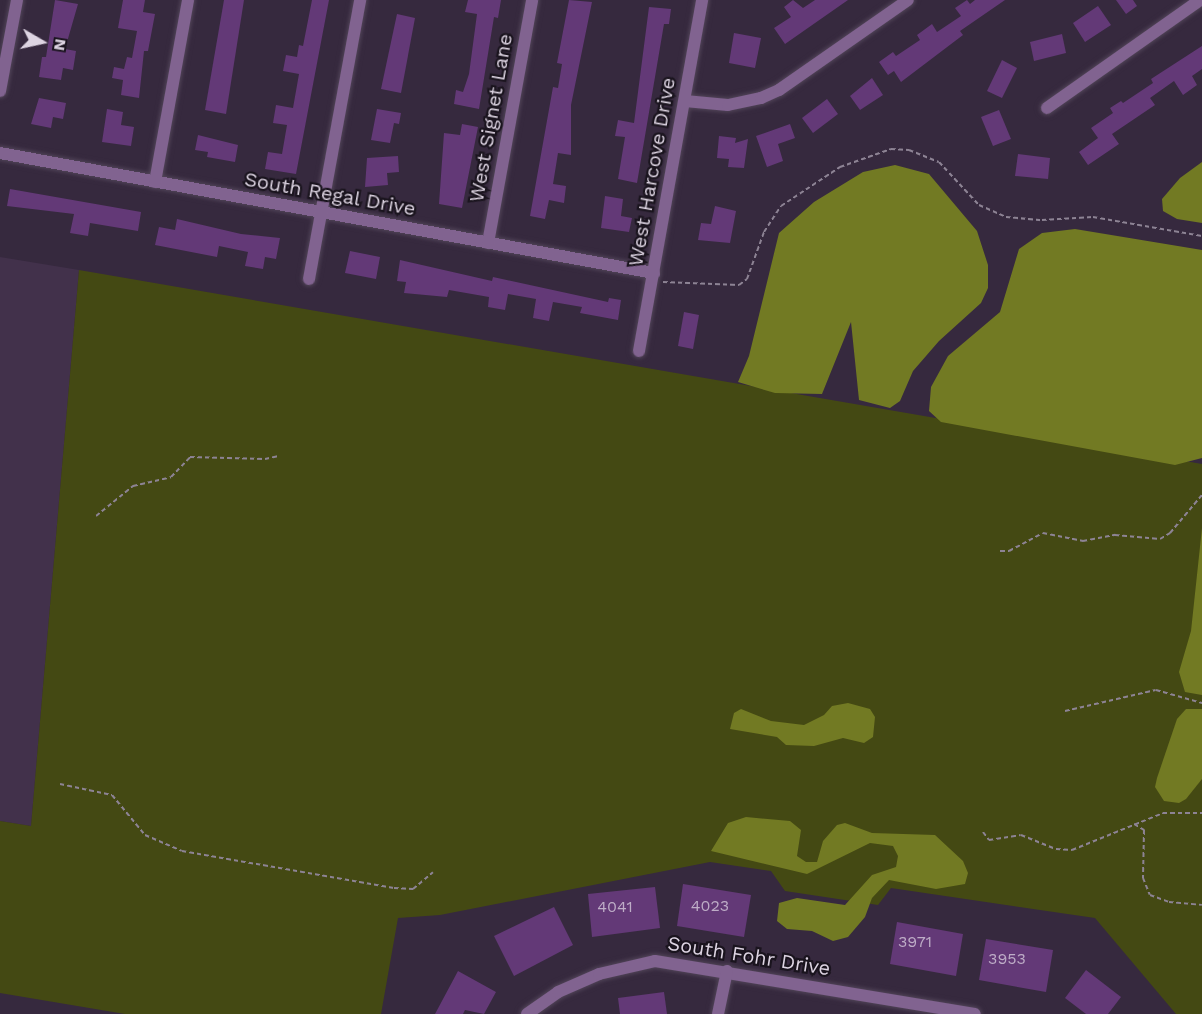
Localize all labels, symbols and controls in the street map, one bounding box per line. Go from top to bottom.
north arrow [12,12,72,72]
street label: West Signet Lane [464,32,518,204]
text: N [50,38,71,52]
street label: West Harcove Drive [624,76,680,268]
street label: South Regal Drive [242,167,418,221]
house number: 4023 [691,896,729,916]
house number: 4041 [597,897,633,917]
street label: South Fohr Drive [666,931,832,981]
house number: 3971 [898,932,932,952]
house number: 3953 [988,949,1026,969]

